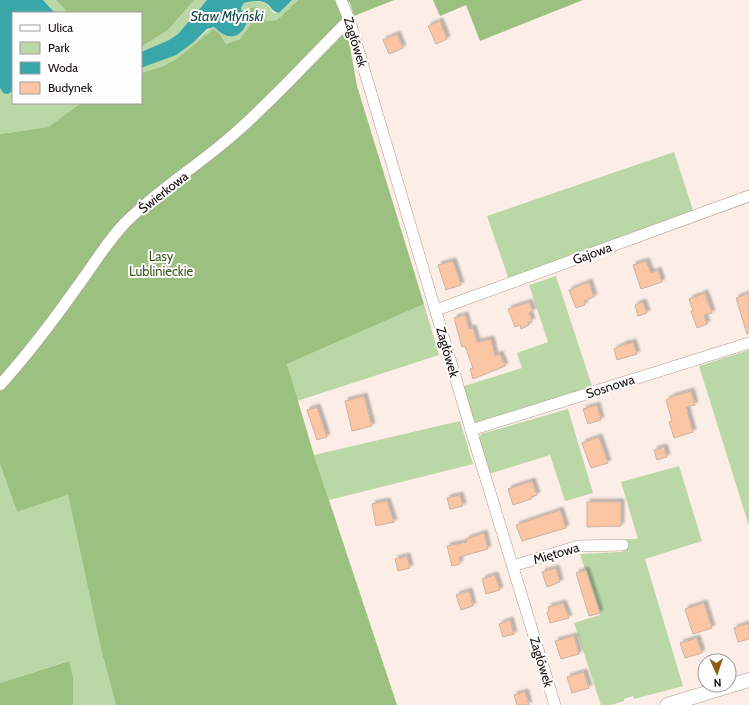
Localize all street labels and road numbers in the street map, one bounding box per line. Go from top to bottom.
street label: Zagłówek [341,15,371,69]
street label: Świerkowa [135,167,192,216]
street label: Gajowa [570,238,615,268]
street label: Zagłówek [433,325,463,379]
street label: Sosnowa [584,370,637,401]
street label: Miętowa [531,539,581,567]
street label: Zagłówek [527,635,557,689]

